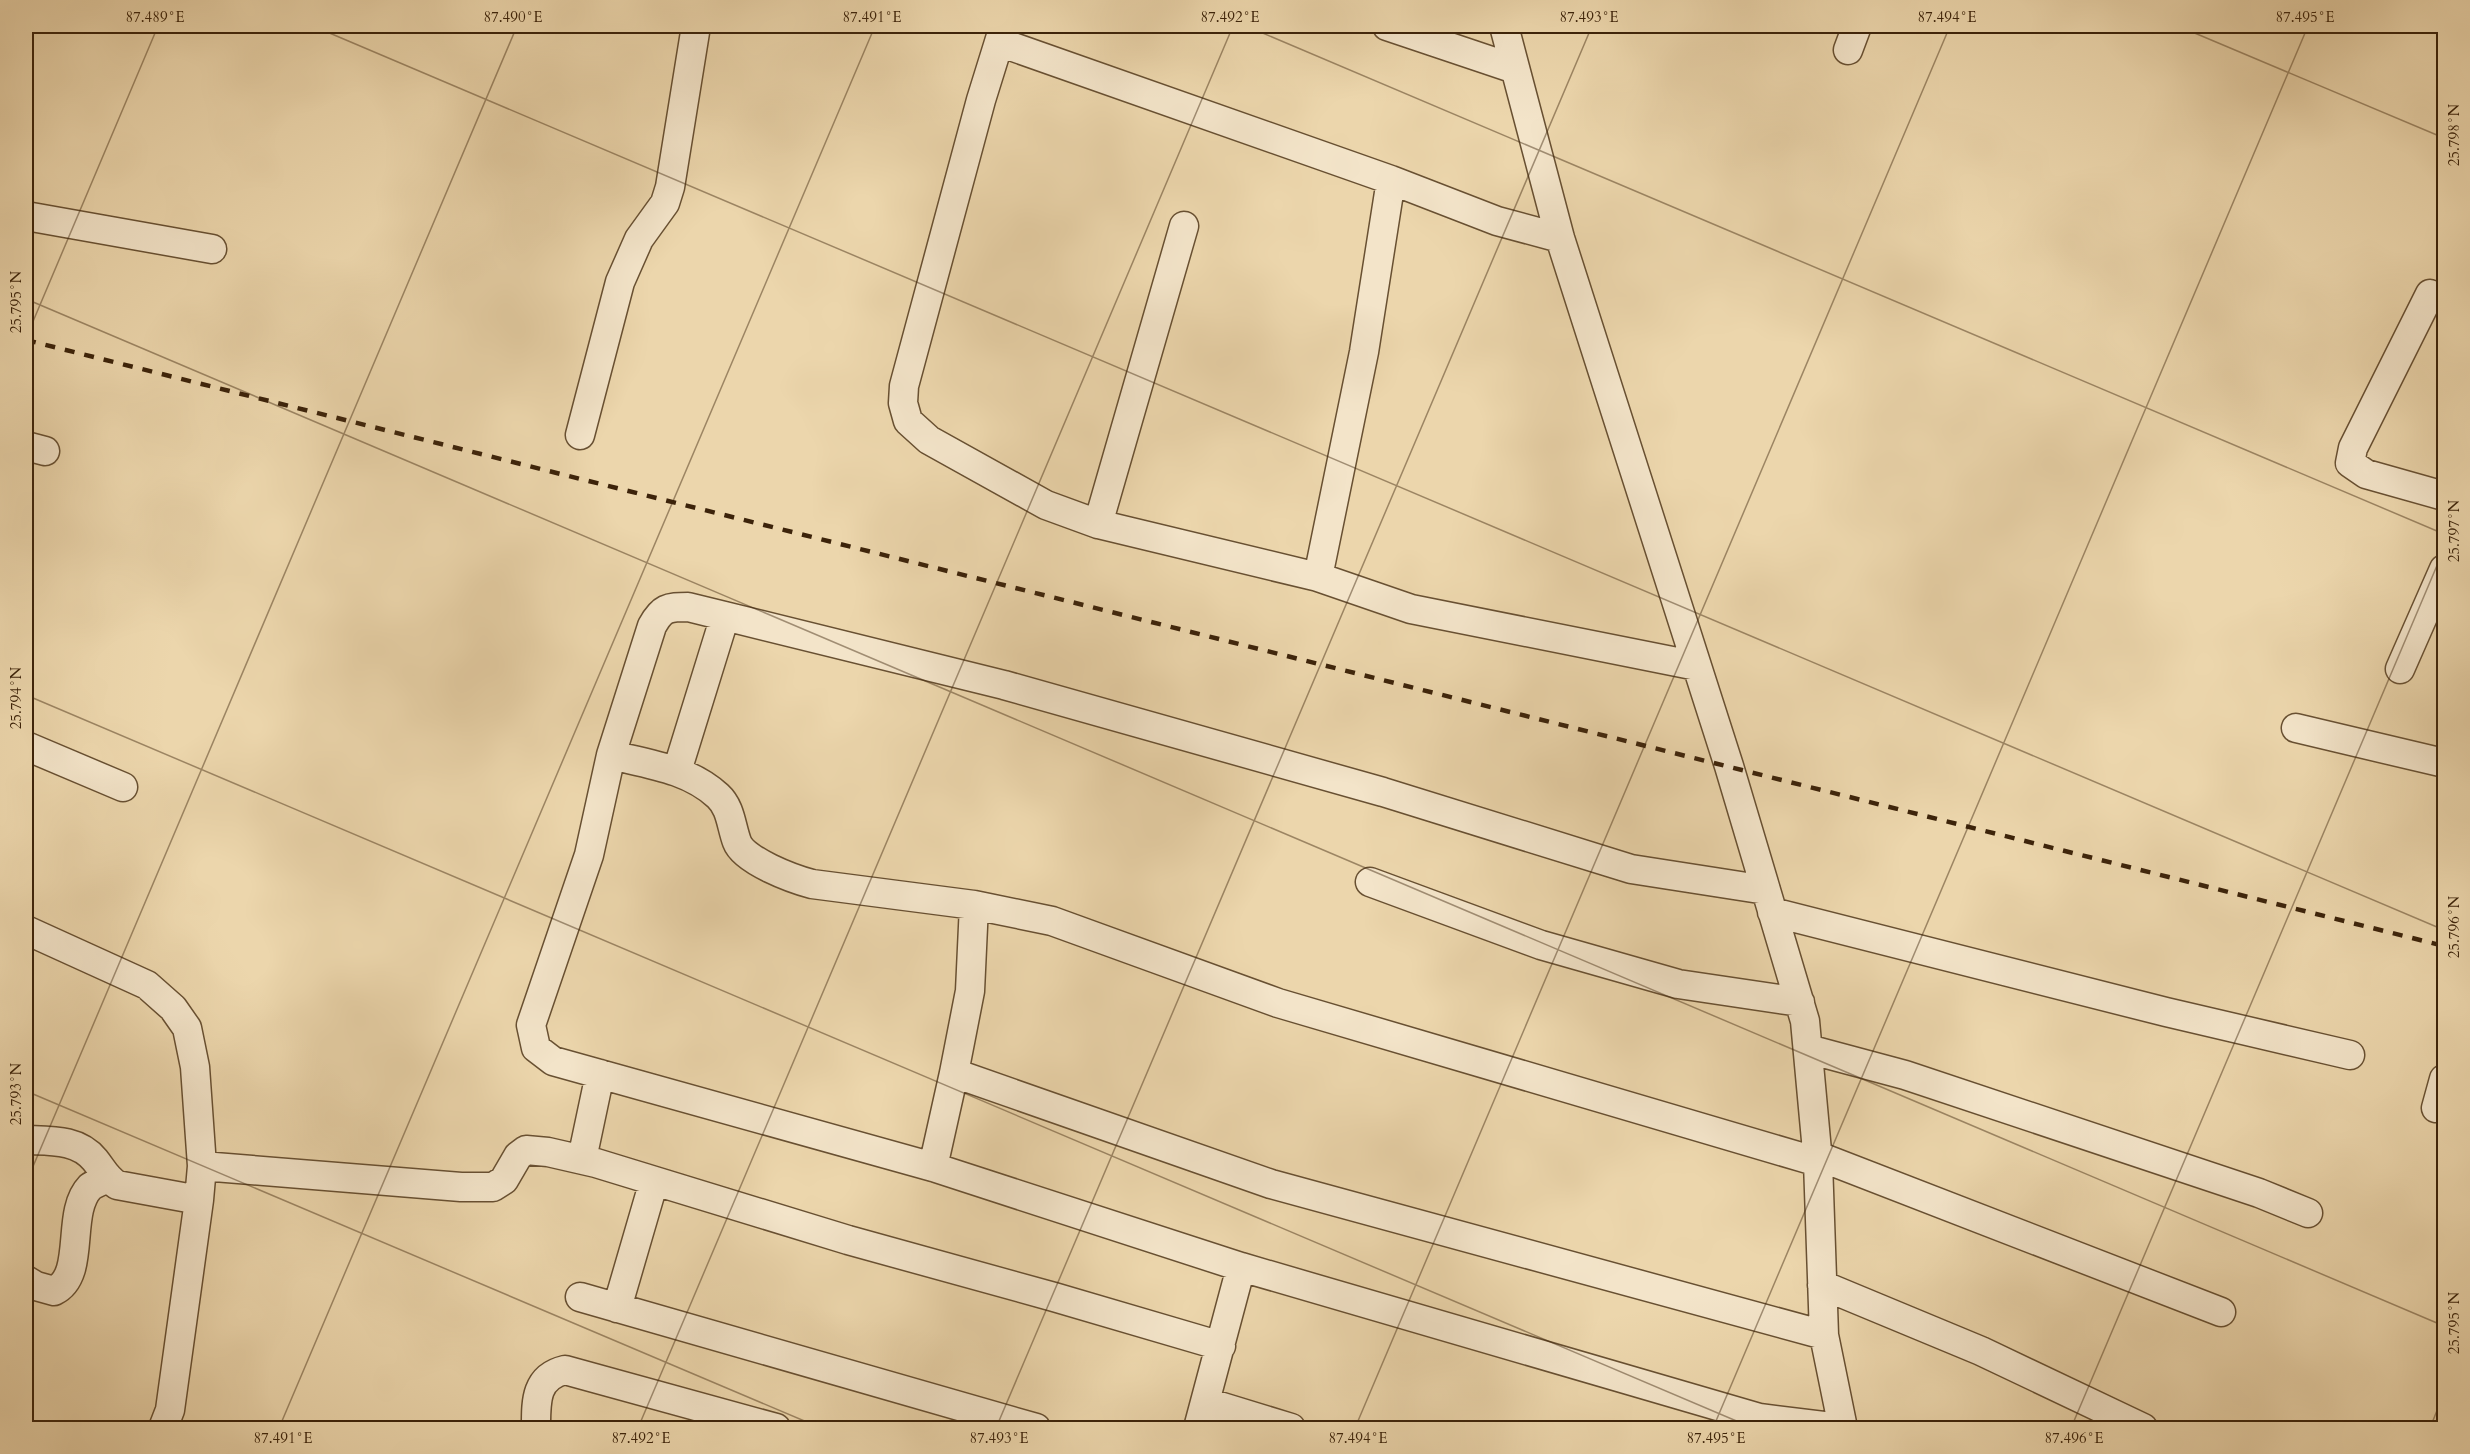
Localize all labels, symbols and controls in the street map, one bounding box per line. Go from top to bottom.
text: 87.489°E [125,7,185,27]
text: 87.490°E [483,7,543,27]
text: 87.491°E [842,7,902,27]
text: 87.492°E [1200,7,1260,27]
text: 87.493°E [1559,7,1619,27]
text: 87.494°E [1917,7,1977,27]
text: 87.495°E [2275,7,2335,27]
text: 25.798°N [2444,103,2464,166]
text: 25.795°N [6,270,26,333]
text: 25.797°N [2444,499,2464,562]
text: 25.794°N [6,666,26,729]
text: 25.796°N [2444,895,2464,958]
text: 25.793°N [6,1062,26,1125]
text: 25.795°N [2444,1291,2464,1354]
text: 87.491°E [253,1428,313,1448]
text: 87.492°E [611,1428,671,1448]
text: 87.493°E [969,1428,1029,1448]
text: 87.494°E [1328,1428,1388,1448]
text: 87.495°E [1686,1428,1746,1448]
text: 87.496°E [2044,1428,2104,1448]

